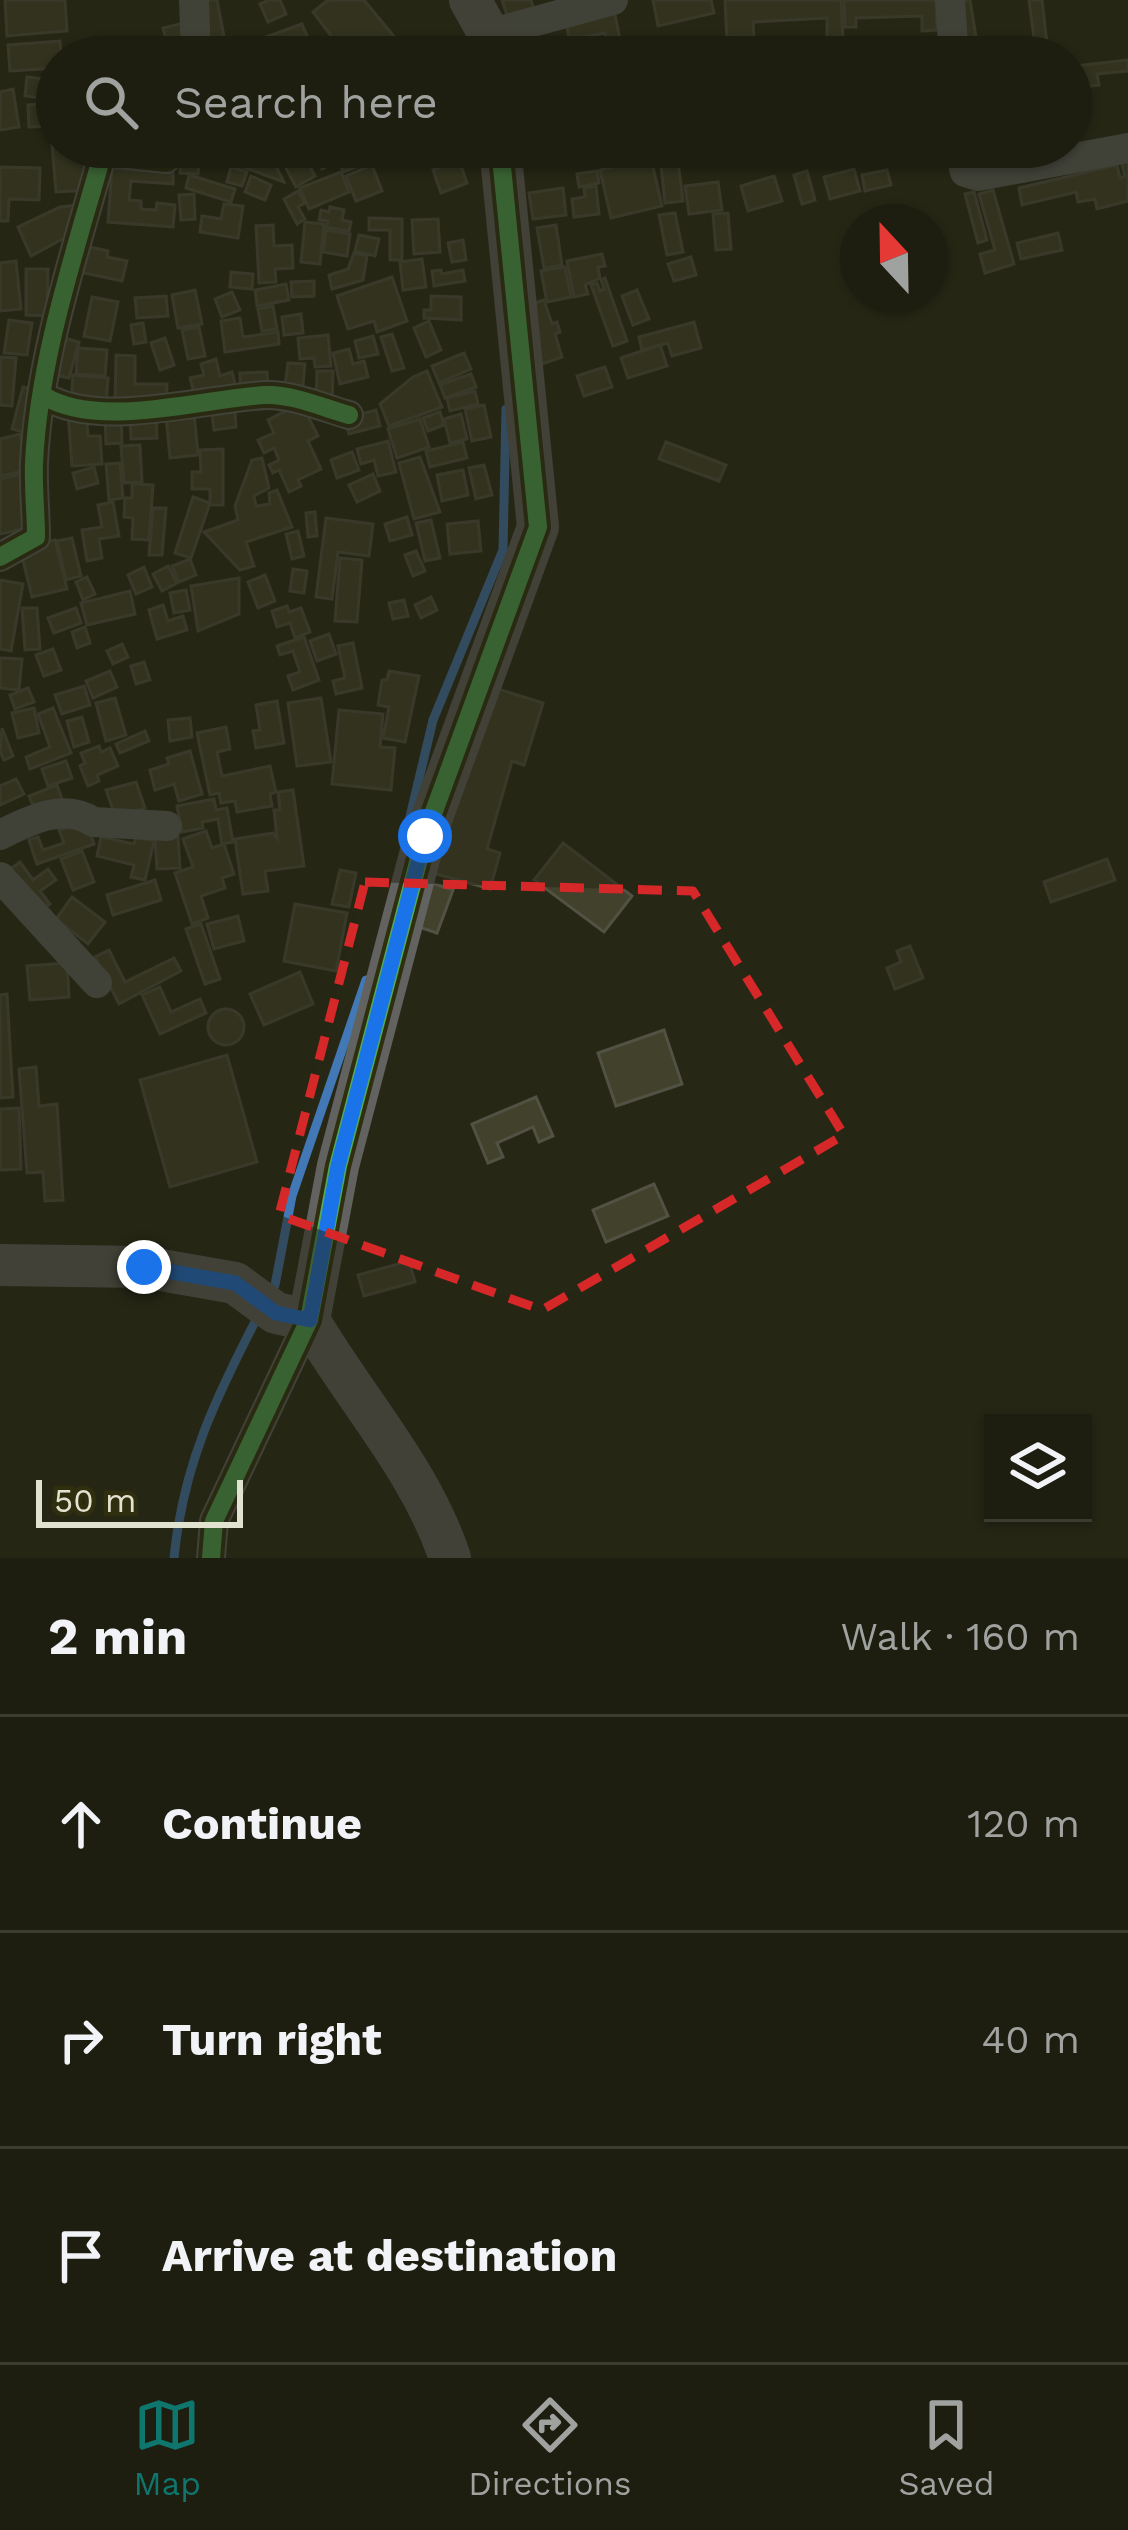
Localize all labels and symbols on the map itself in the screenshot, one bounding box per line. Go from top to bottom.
north arrow [840,204,948,312]
route start [398,809,452,863]
route end [117,1240,171,1294]
scale bar [36,1474,243,1527]

